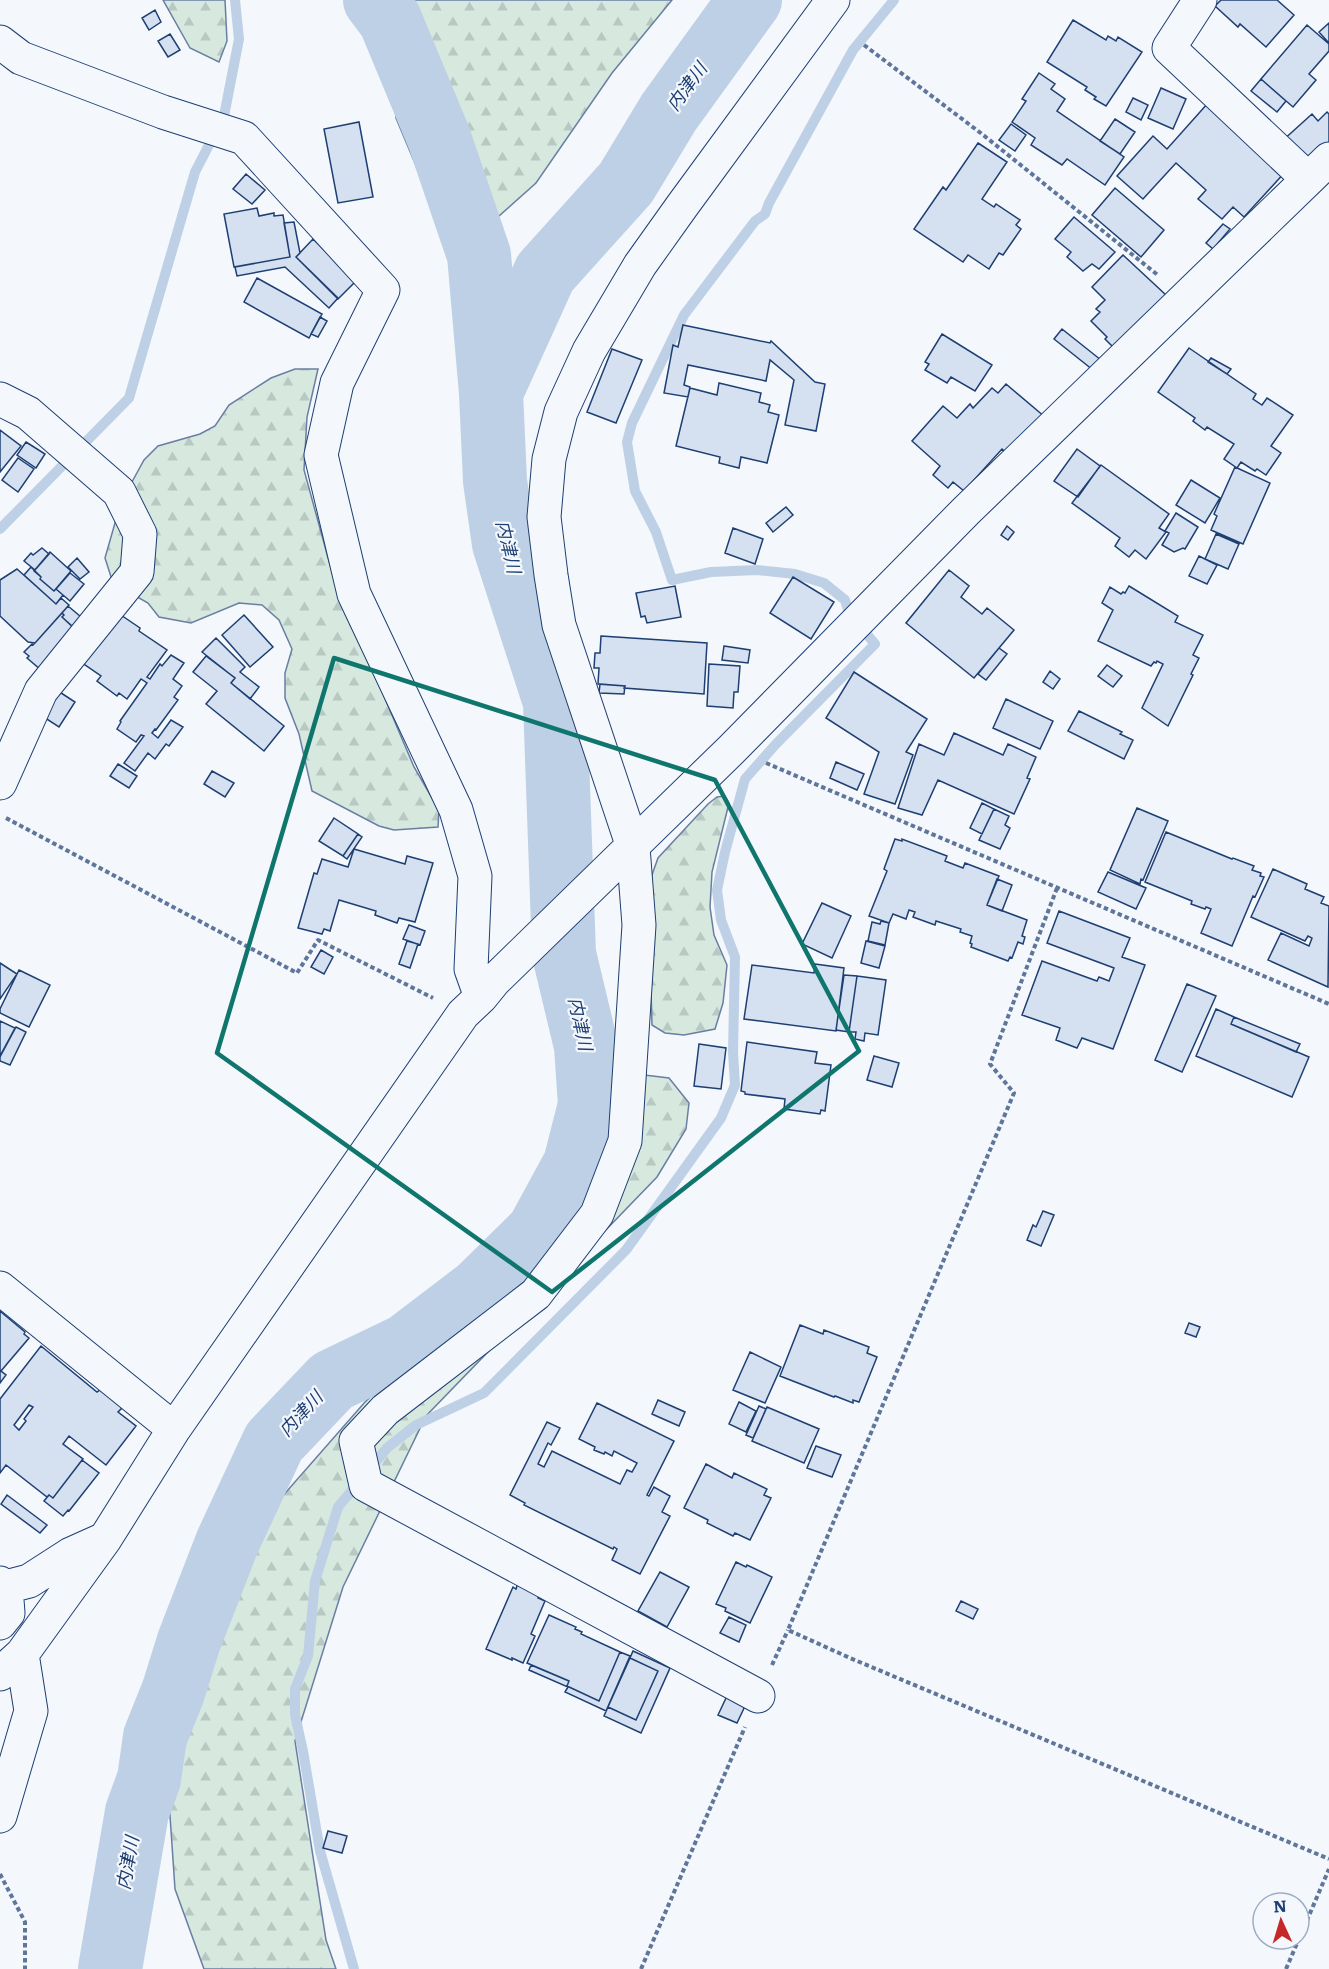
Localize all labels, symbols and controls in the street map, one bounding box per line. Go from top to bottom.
water label: 内津川 [659,55,714,116]
water label: 内津川 [490,517,529,578]
water label: 内津川 [563,994,601,1055]
water label: 内津川 [272,1383,330,1442]
water label: 内津川 [109,1832,145,1892]
north arrow [1251,1891,1311,1951]
text: N [1272,1893,1287,1917]

